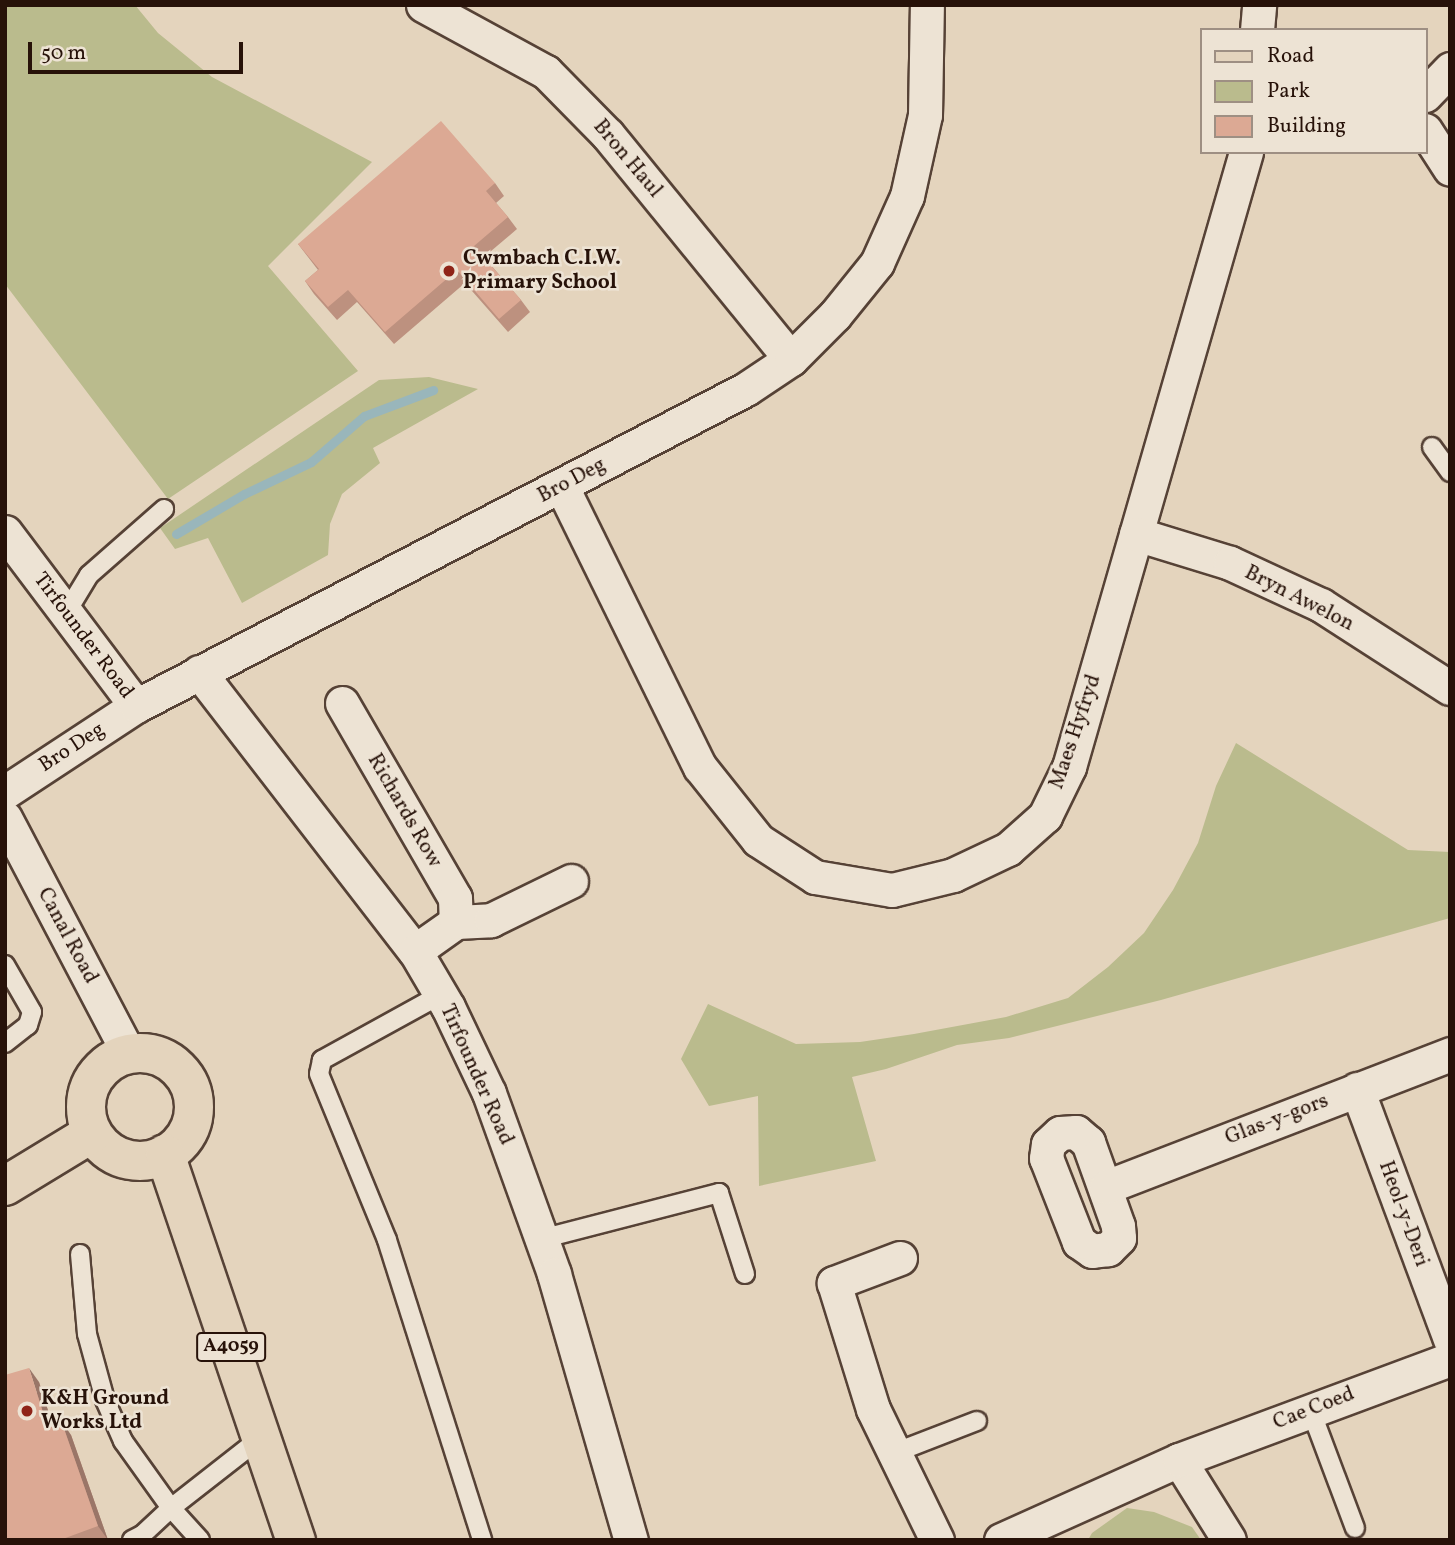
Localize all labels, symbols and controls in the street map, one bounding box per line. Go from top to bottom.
scale bar [32,28,247,72]
legend [1200,28,1427,154]
text: 50 m [41,39,86,68]
text: Road [1267,42,1314,71]
text: Park [1267,77,1310,106]
text: Building [1267,112,1346,141]
street label: Bron Haul [587,115,667,203]
place label: Cwmbach C.I.W. Primary School [463,246,621,296]
marker: Cwmbach C.I.W. Primary School [441,263,457,279]
street label: Bro Deg [534,453,610,509]
street label: Bryn Awelon [1240,561,1358,637]
street label: Tirfounder Road [27,568,139,704]
street label: Maes Hyfryd [1045,671,1107,793]
street label: Bro Deg [34,717,110,779]
street label: Richards Row [361,749,447,873]
street label: Canal Road [31,884,103,988]
street label: Tirfounder Road [434,1001,518,1149]
street label: Glas-y-gors [1222,1089,1332,1151]
street label: Heol-y-Deri [1372,1158,1434,1270]
road number: A4059 [196,1331,266,1362]
street label: Cae Coed [1270,1382,1358,1436]
place label: K&H Ground Works Ltd [41,1386,169,1436]
marker: K&H Ground Works Ltd [19,1403,35,1419]

